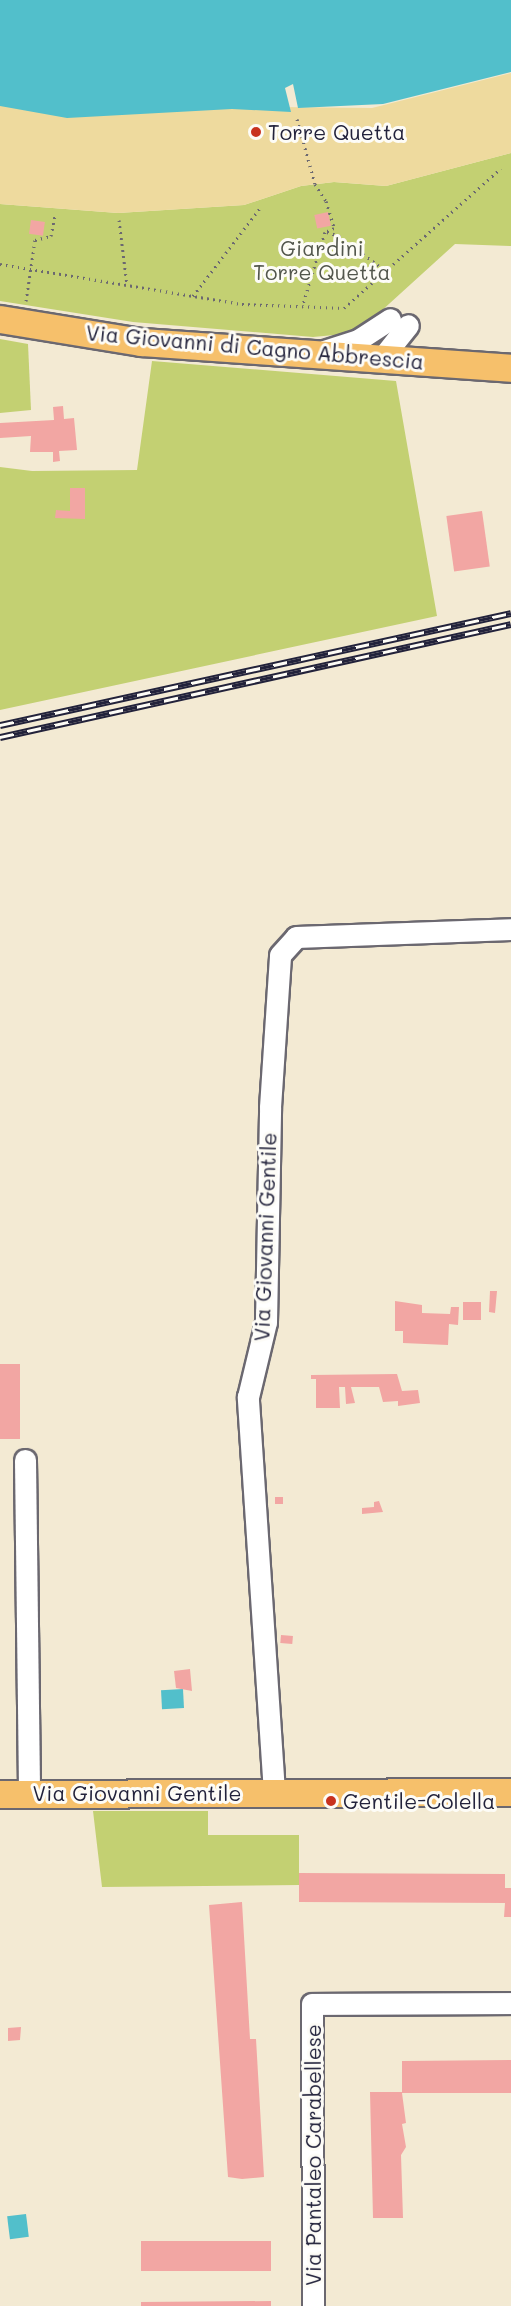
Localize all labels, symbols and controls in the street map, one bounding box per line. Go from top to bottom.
place label: Torre Quetta [268,119,405,145]
marker: Torre Quetta [249,125,263,139]
park label: Giardini Torre Quetta [253,235,391,285]
street label: Via Giovanni di Cagno Abbrescia [85,320,425,374]
street label: Via Giovanni Gentile [249,1132,281,1342]
street label: Via Giovanni Gentile [33,1780,241,1806]
place label: Gentile-Colella [343,1788,495,1814]
marker: Gentile-Colella [324,1794,338,1808]
street label: Via Pantaleo Carabellese [300,2024,326,2286]

